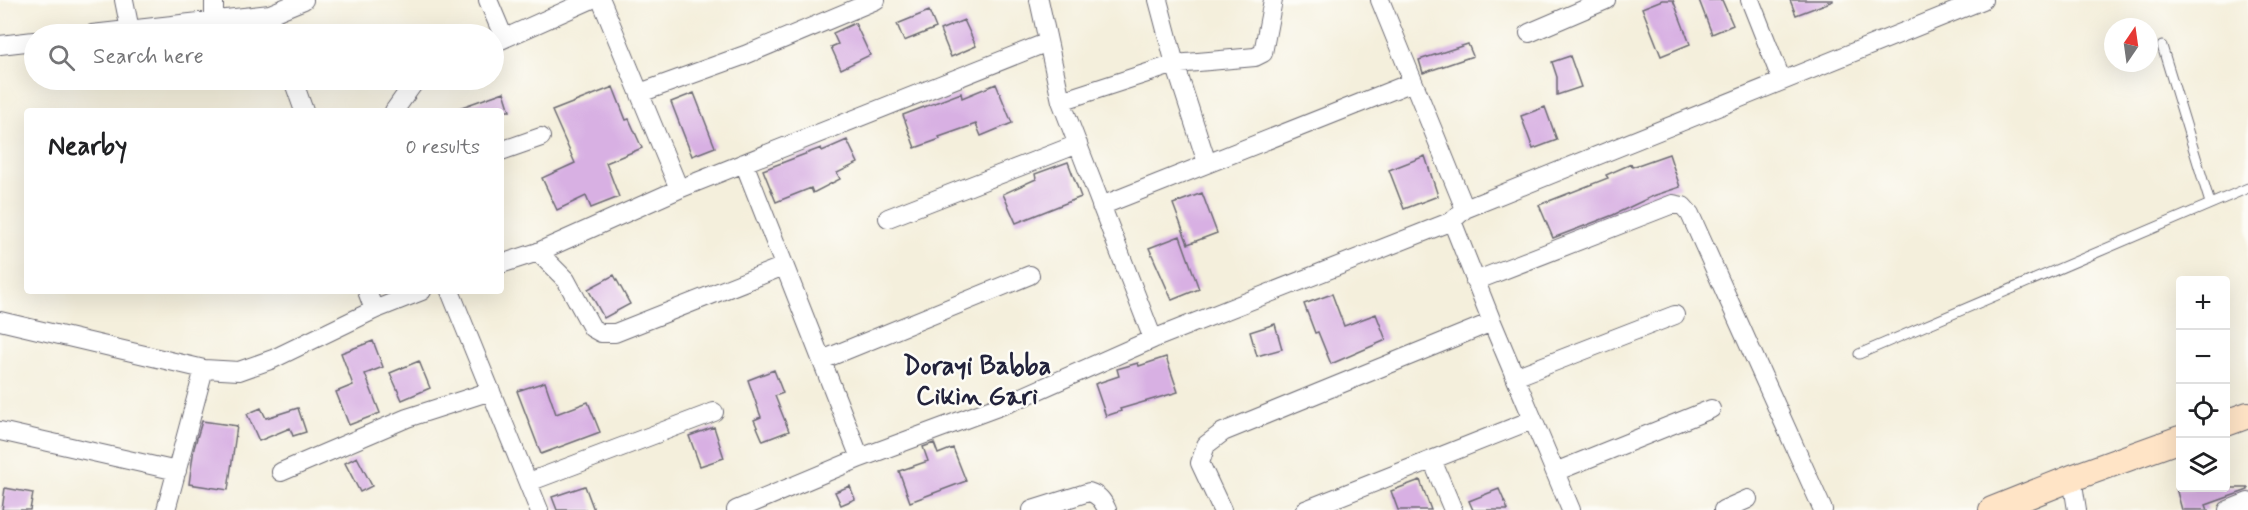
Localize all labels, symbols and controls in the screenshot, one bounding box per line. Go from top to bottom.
north arrow [2104,18,2158,72]
search box [24,24,504,90]
icon: search [45,41,78,74]
text: Search here [93,43,204,71]
text: Nearby [48,130,127,164]
text: 0 results [406,134,480,161]
map controls [2176,276,2230,492]
button: + [2176,276,2230,330]
button: − [2176,330,2230,384]
district label: Dorayi Babba Cikin Gari [903,350,1051,414]
button: locate [2176,384,2230,438]
button: layers [2176,438,2230,492]

